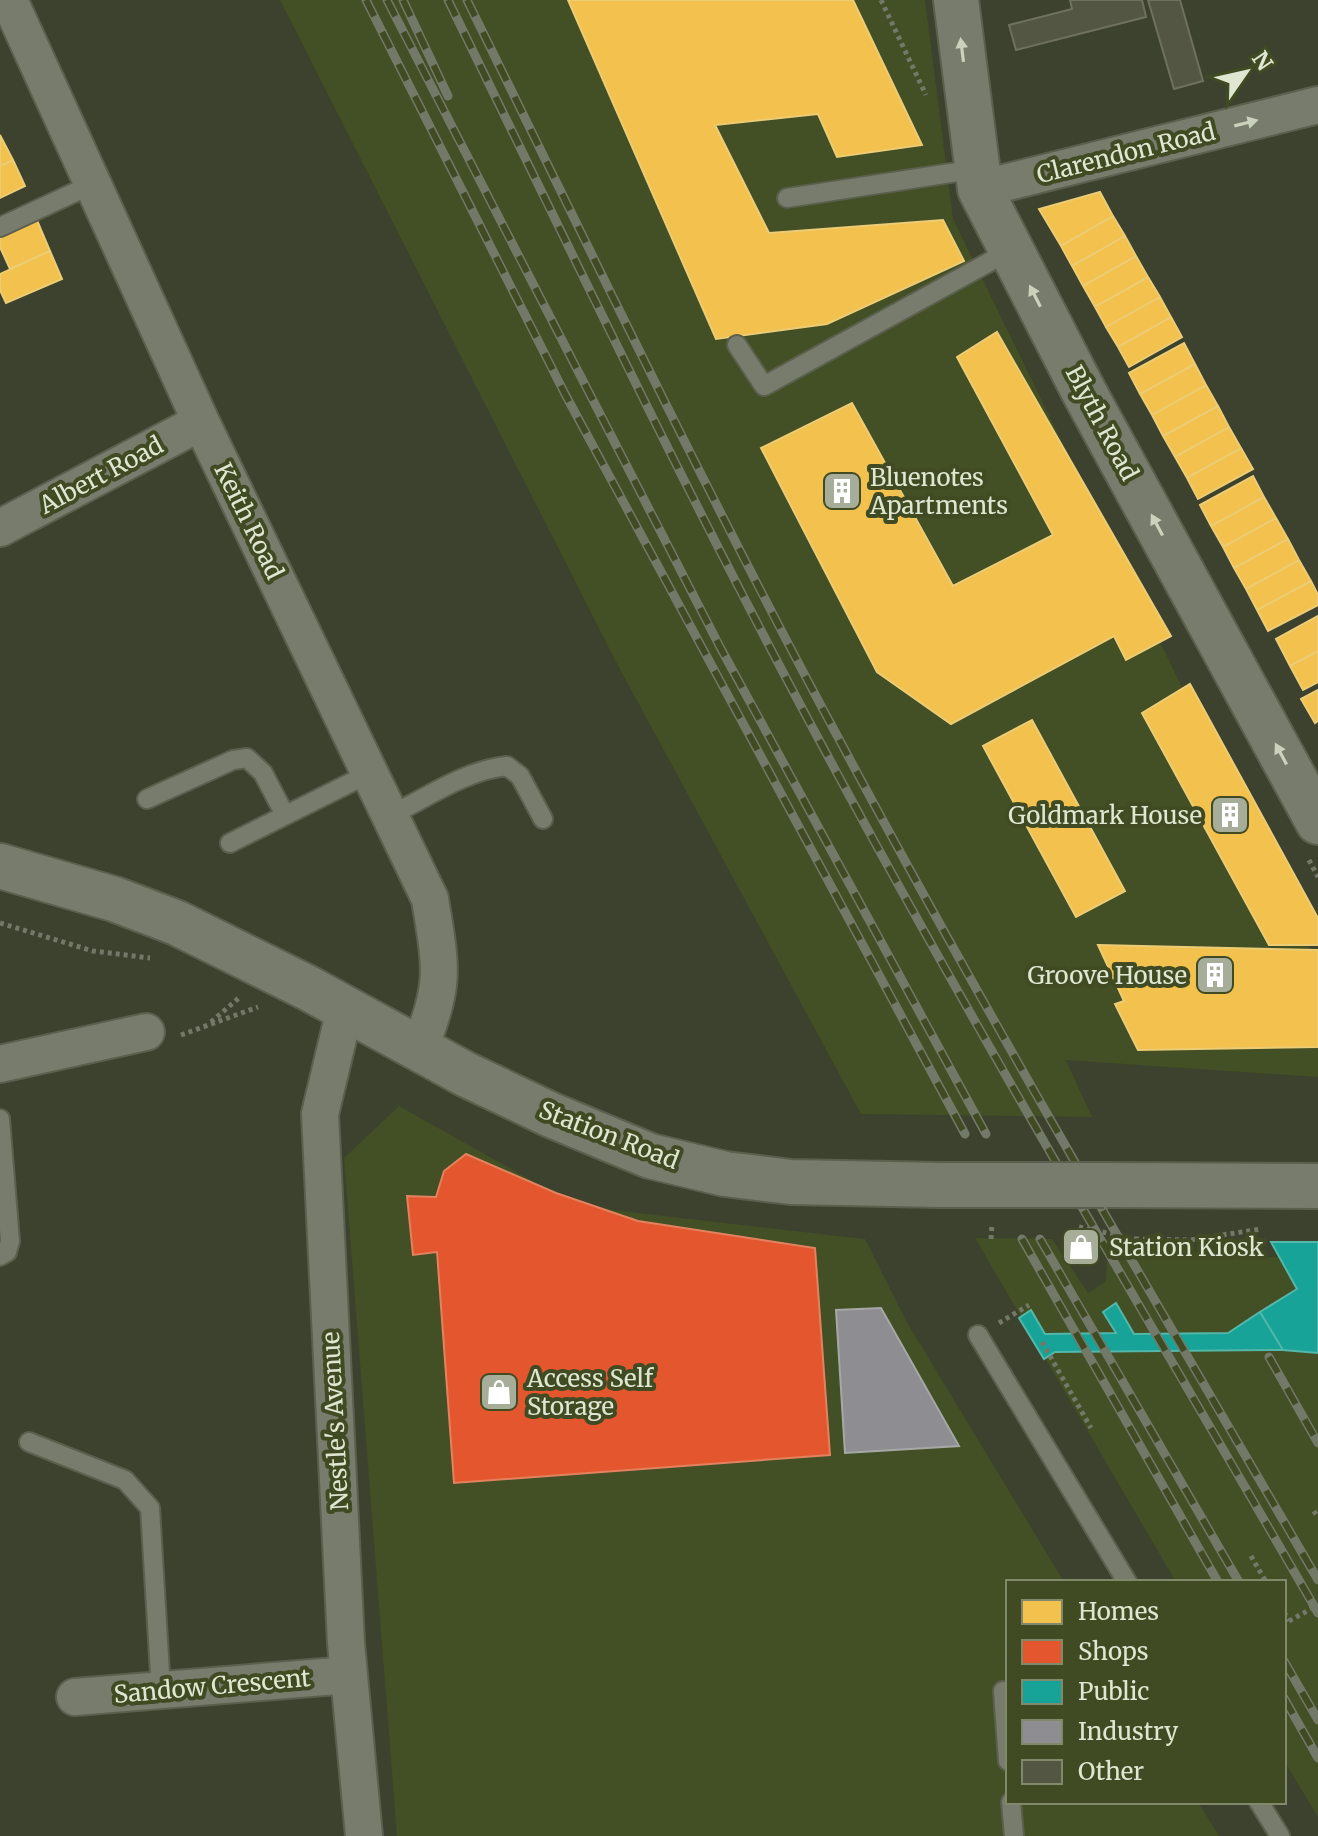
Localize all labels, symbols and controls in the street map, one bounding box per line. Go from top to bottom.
north arrow [1206,32,1286,112]
one-way arrow [956,37,969,62]
text: N [1246,46,1279,76]
street label: Clarendon Road [1033,116,1219,190]
one-way arrow [1233,117,1258,129]
one-way arrow [1028,284,1041,307]
street label: Blyth Road [1059,360,1145,486]
street label: Albert Road [33,429,168,521]
street label: Keith Road [208,458,290,584]
place label: Bluenotes Apartments [869,462,1008,521]
building icon: Bluenotes Apartments [821,470,863,512]
one-way arrow [1150,514,1164,536]
one-way arrow [1274,742,1287,765]
building icon: Goldmark House [1209,794,1251,836]
place label: Goldmark House [1008,800,1202,831]
building icon: Groove House [1194,954,1236,996]
place label: Groove House [1027,960,1187,991]
street label: Station Road [535,1094,683,1176]
shop icon: Station Kiosk [1060,1226,1102,1268]
place label: Station Kiosk [1109,1232,1264,1263]
street label: Nestle's Avenue [315,1331,355,1511]
place label: Access Self Storage [526,1363,654,1422]
shop icon: Access Self Storage [478,1371,520,1413]
legend [1006,1580,1286,1804]
text: Homes [1078,1596,1159,1627]
text: Shops [1078,1636,1149,1667]
street label: Sandow Crescent [112,1662,312,1710]
text: Public [1078,1676,1149,1707]
text: Industry [1078,1716,1178,1747]
text: Other [1078,1756,1144,1787]

